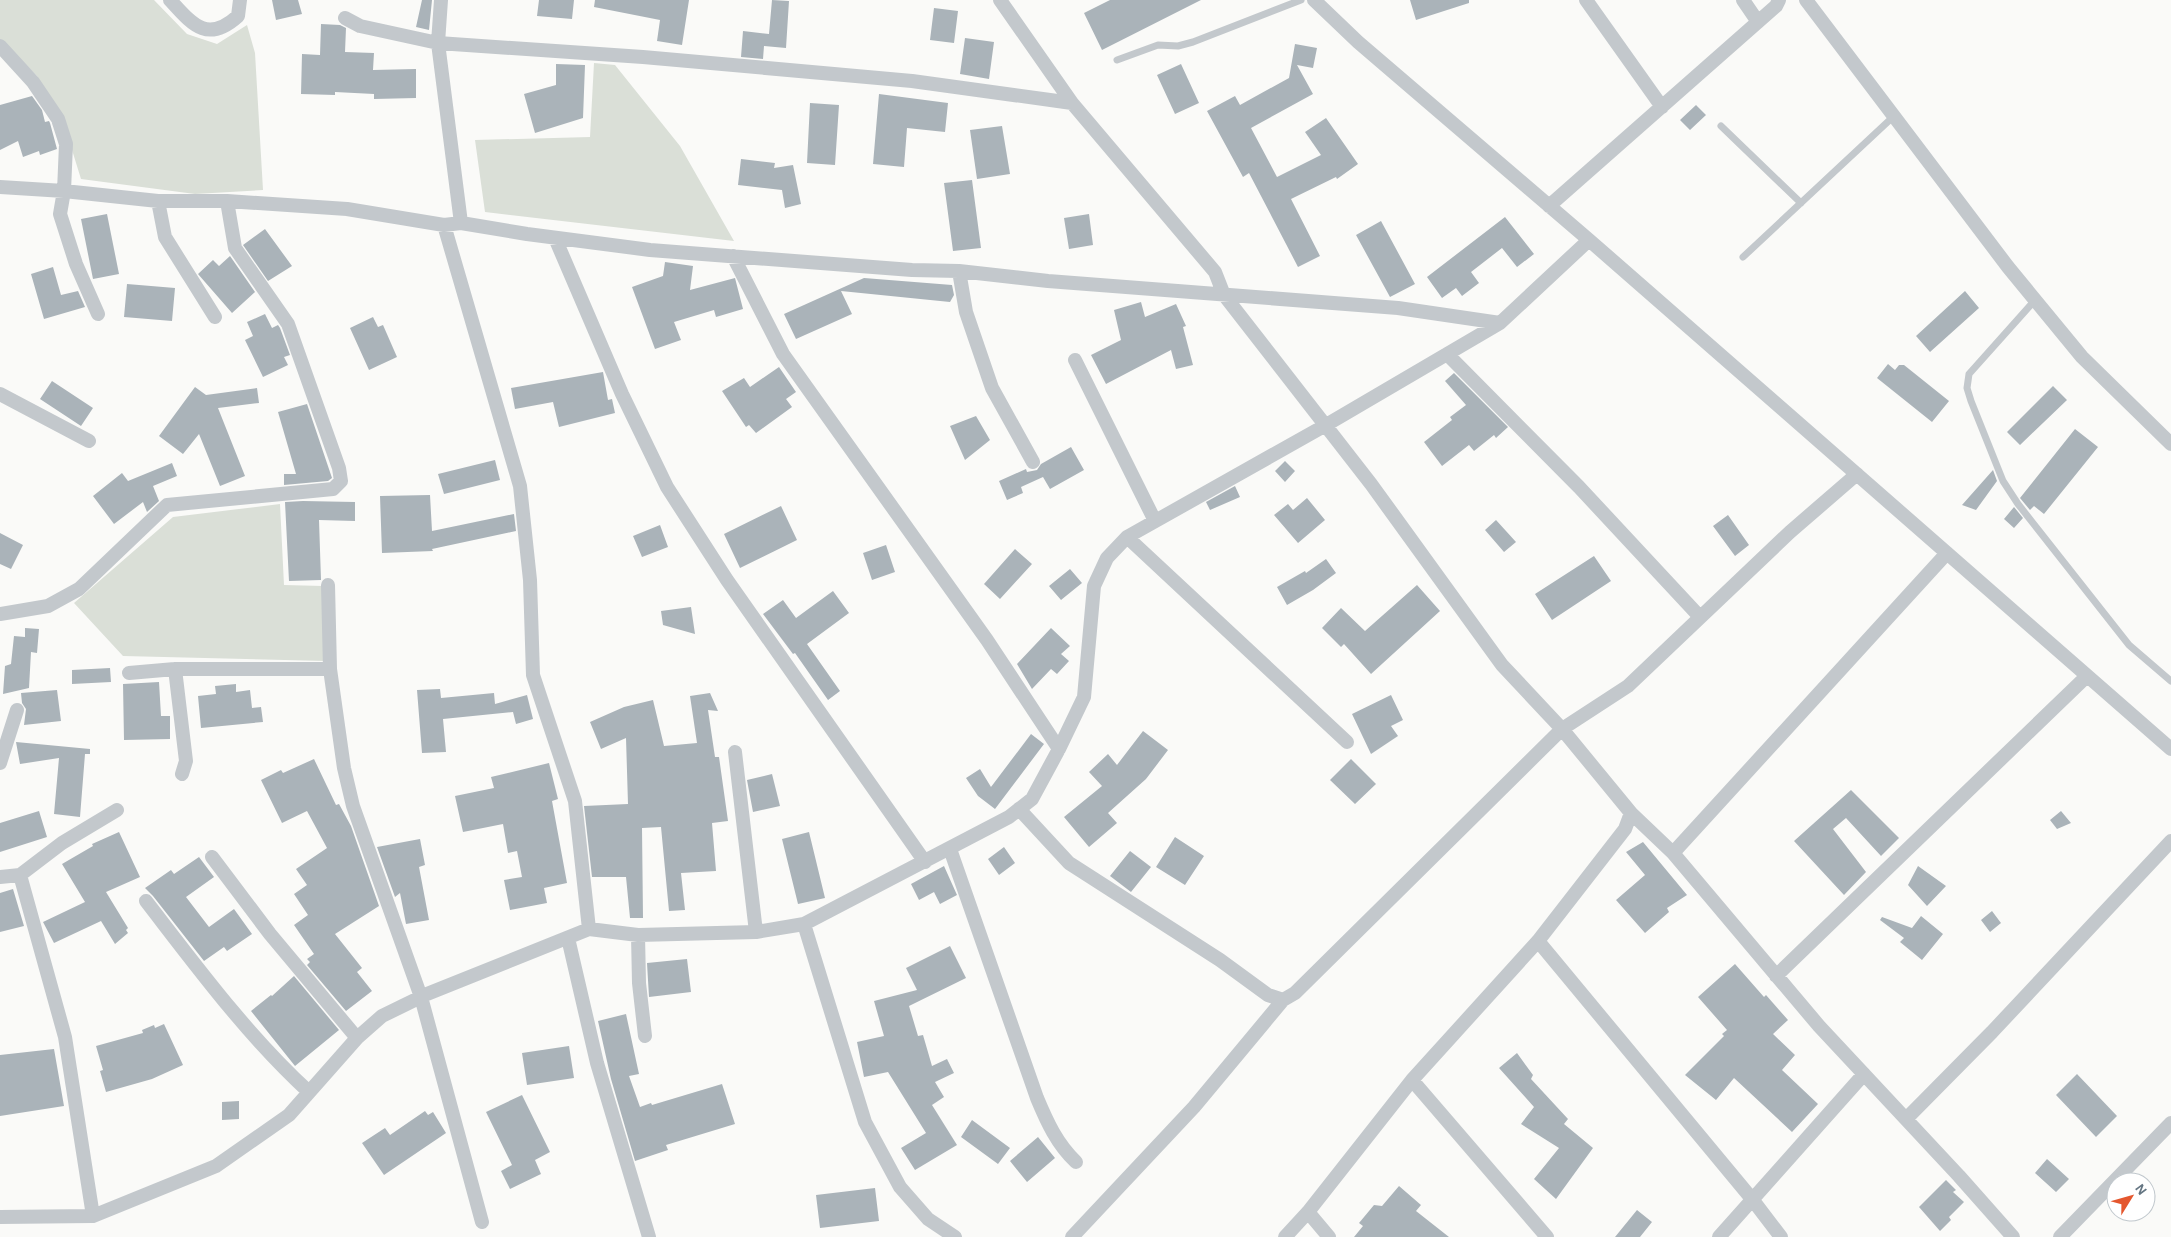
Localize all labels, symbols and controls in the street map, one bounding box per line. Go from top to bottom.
north arrow [2106,1172,2156,1222]
text: N [2132,1182,2149,1198]

